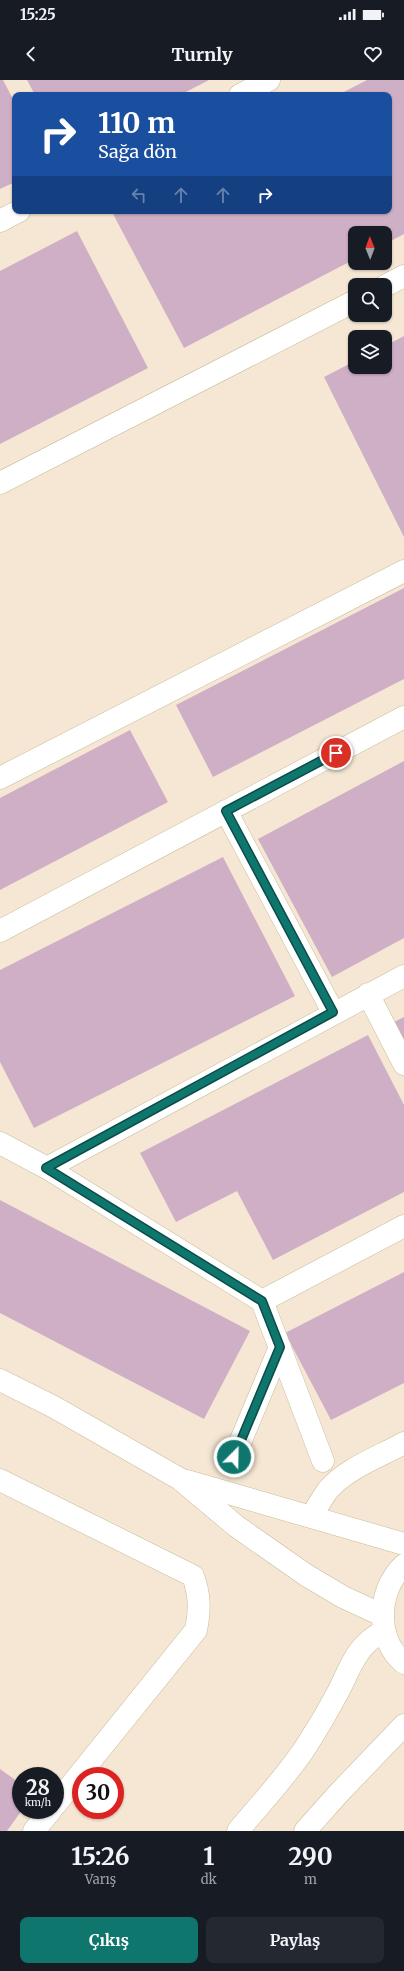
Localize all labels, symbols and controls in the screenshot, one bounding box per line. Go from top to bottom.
text: 15:25 [20,5,56,24]
icon: back [20,43,42,65]
text: Turnly [171,43,233,66]
icon: heart [362,43,384,65]
text: 110 m [98,105,175,141]
icon: right [32,108,84,160]
text: Sağa dön [98,140,177,163]
icon: left [128,184,150,206]
icon: ahead [170,184,192,206]
icon: ahead [212,184,234,206]
icon: right [254,184,276,206]
north arrow [348,226,392,270]
map controls [348,226,392,374]
button: search [348,278,392,322]
button: layers [348,330,392,374]
pin [319,736,353,770]
icon: arrive [325,742,347,764]
position arrow [213,1436,255,1478]
speed limit sign: 30 [72,1767,124,1819]
text: 28 [26,1775,50,1800]
text: km/h [25,1796,51,1809]
text: 15:26 [71,1841,129,1872]
text: 1 [203,1841,214,1872]
text: 290 [288,1841,333,1872]
text: Varış [85,1871,116,1888]
text: dk [201,1871,217,1888]
text: m [304,1871,317,1888]
button: Çıkış [20,1917,198,1963]
button: Paylaş [206,1917,384,1963]

